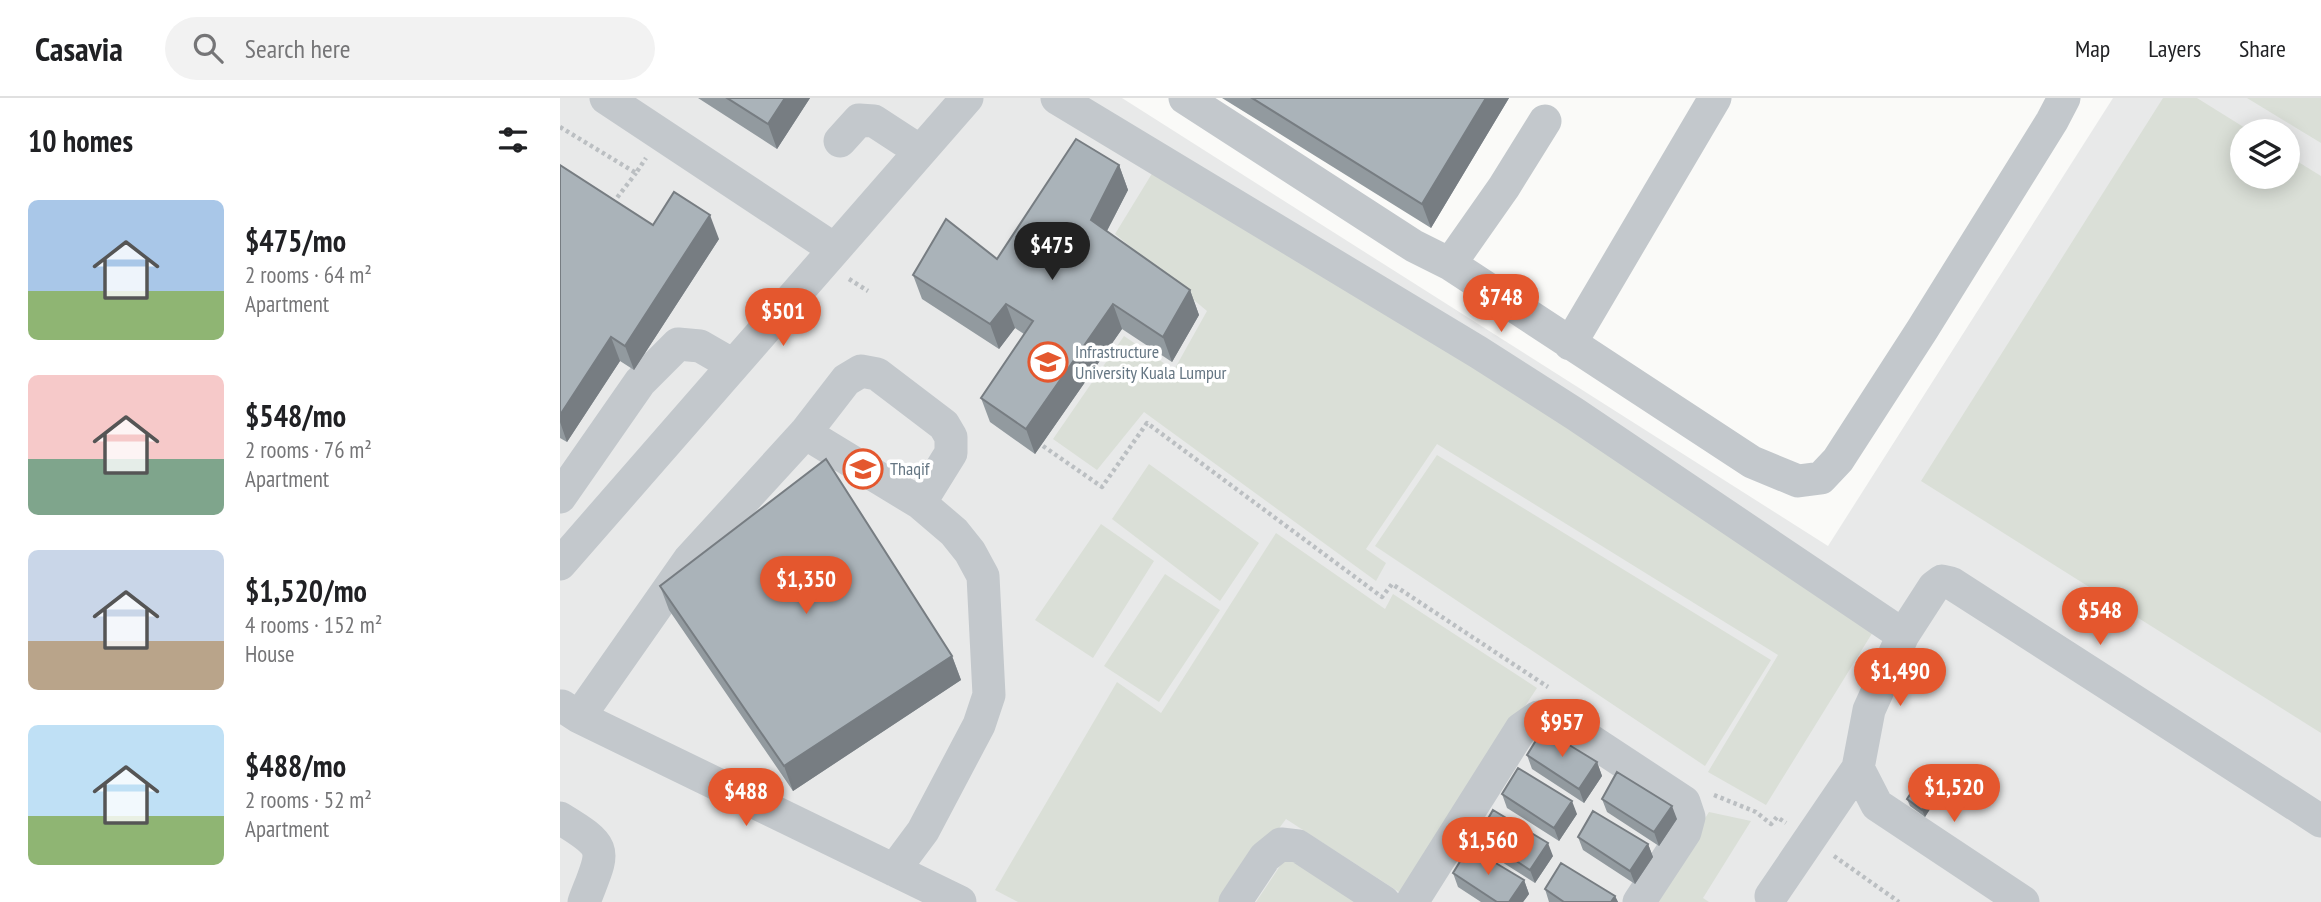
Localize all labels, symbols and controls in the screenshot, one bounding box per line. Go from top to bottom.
search box [165,17,655,80]
text: Casavia [35,27,123,70]
icon: search [189,29,227,67]
text: Search here [245,32,351,65]
text: Map [2075,33,2110,64]
text: Layers [2148,33,2201,64]
text: Share [2239,33,2286,64]
map controls [2230,119,2300,189]
button: layers [2230,119,2300,189]
text: 10 homes [28,121,133,160]
icon: filters [494,121,532,159]
text: $475/mo [245,221,346,260]
pin: $475 [1011,222,1093,282]
icon: home [84,228,168,312]
text: $475 [1030,230,1074,259]
text: 2 rooms · 64 m² [245,260,372,289]
pin: $748 [1460,274,1542,334]
text: $748 [1479,282,1523,311]
pin: $501 [742,288,824,348]
text: Apartment [245,289,329,318]
text: $501 [761,296,805,325]
place label: Infrastructure University Kuala Lumpur [1075,340,1227,384]
school or university icon: Infrastructure University Kuala Lumpur [1027,341,1069,383]
text: $548/mo [245,396,346,435]
icon: home [84,403,168,487]
text: 2 rooms · 76 m² [245,435,372,464]
school or university icon: Thaqif [842,448,884,490]
place label: Thaqif [890,457,931,480]
text: Apartment [245,464,329,493]
pin: $1,350 [749,556,863,616]
text: $1,350 [776,564,836,593]
text: $1,520/mo [245,571,367,610]
icon: home [84,578,168,662]
pin: $548 [2059,588,2141,647]
text: $548 [2078,595,2122,624]
text: 4 rooms · 152 m² [245,610,382,639]
text: House [245,639,295,668]
pin: $1,490 [1843,648,1957,708]
text: $1,490 [1870,656,1930,685]
pin: $957 [1521,700,1603,759]
text: $957 [1540,707,1584,736]
text: $488/mo [245,746,346,785]
icon: home [84,753,168,837]
pin: $1,520 [1897,764,2011,824]
pin: $488 [705,768,787,828]
text: $1,520 [1924,772,1984,801]
text: $488 [724,776,768,805]
text: 2 rooms · 52 m² [245,785,372,814]
text: Apartment [245,814,329,843]
pin: $1,560 [1431,818,1545,877]
text: $1,560 [1458,825,1518,854]

